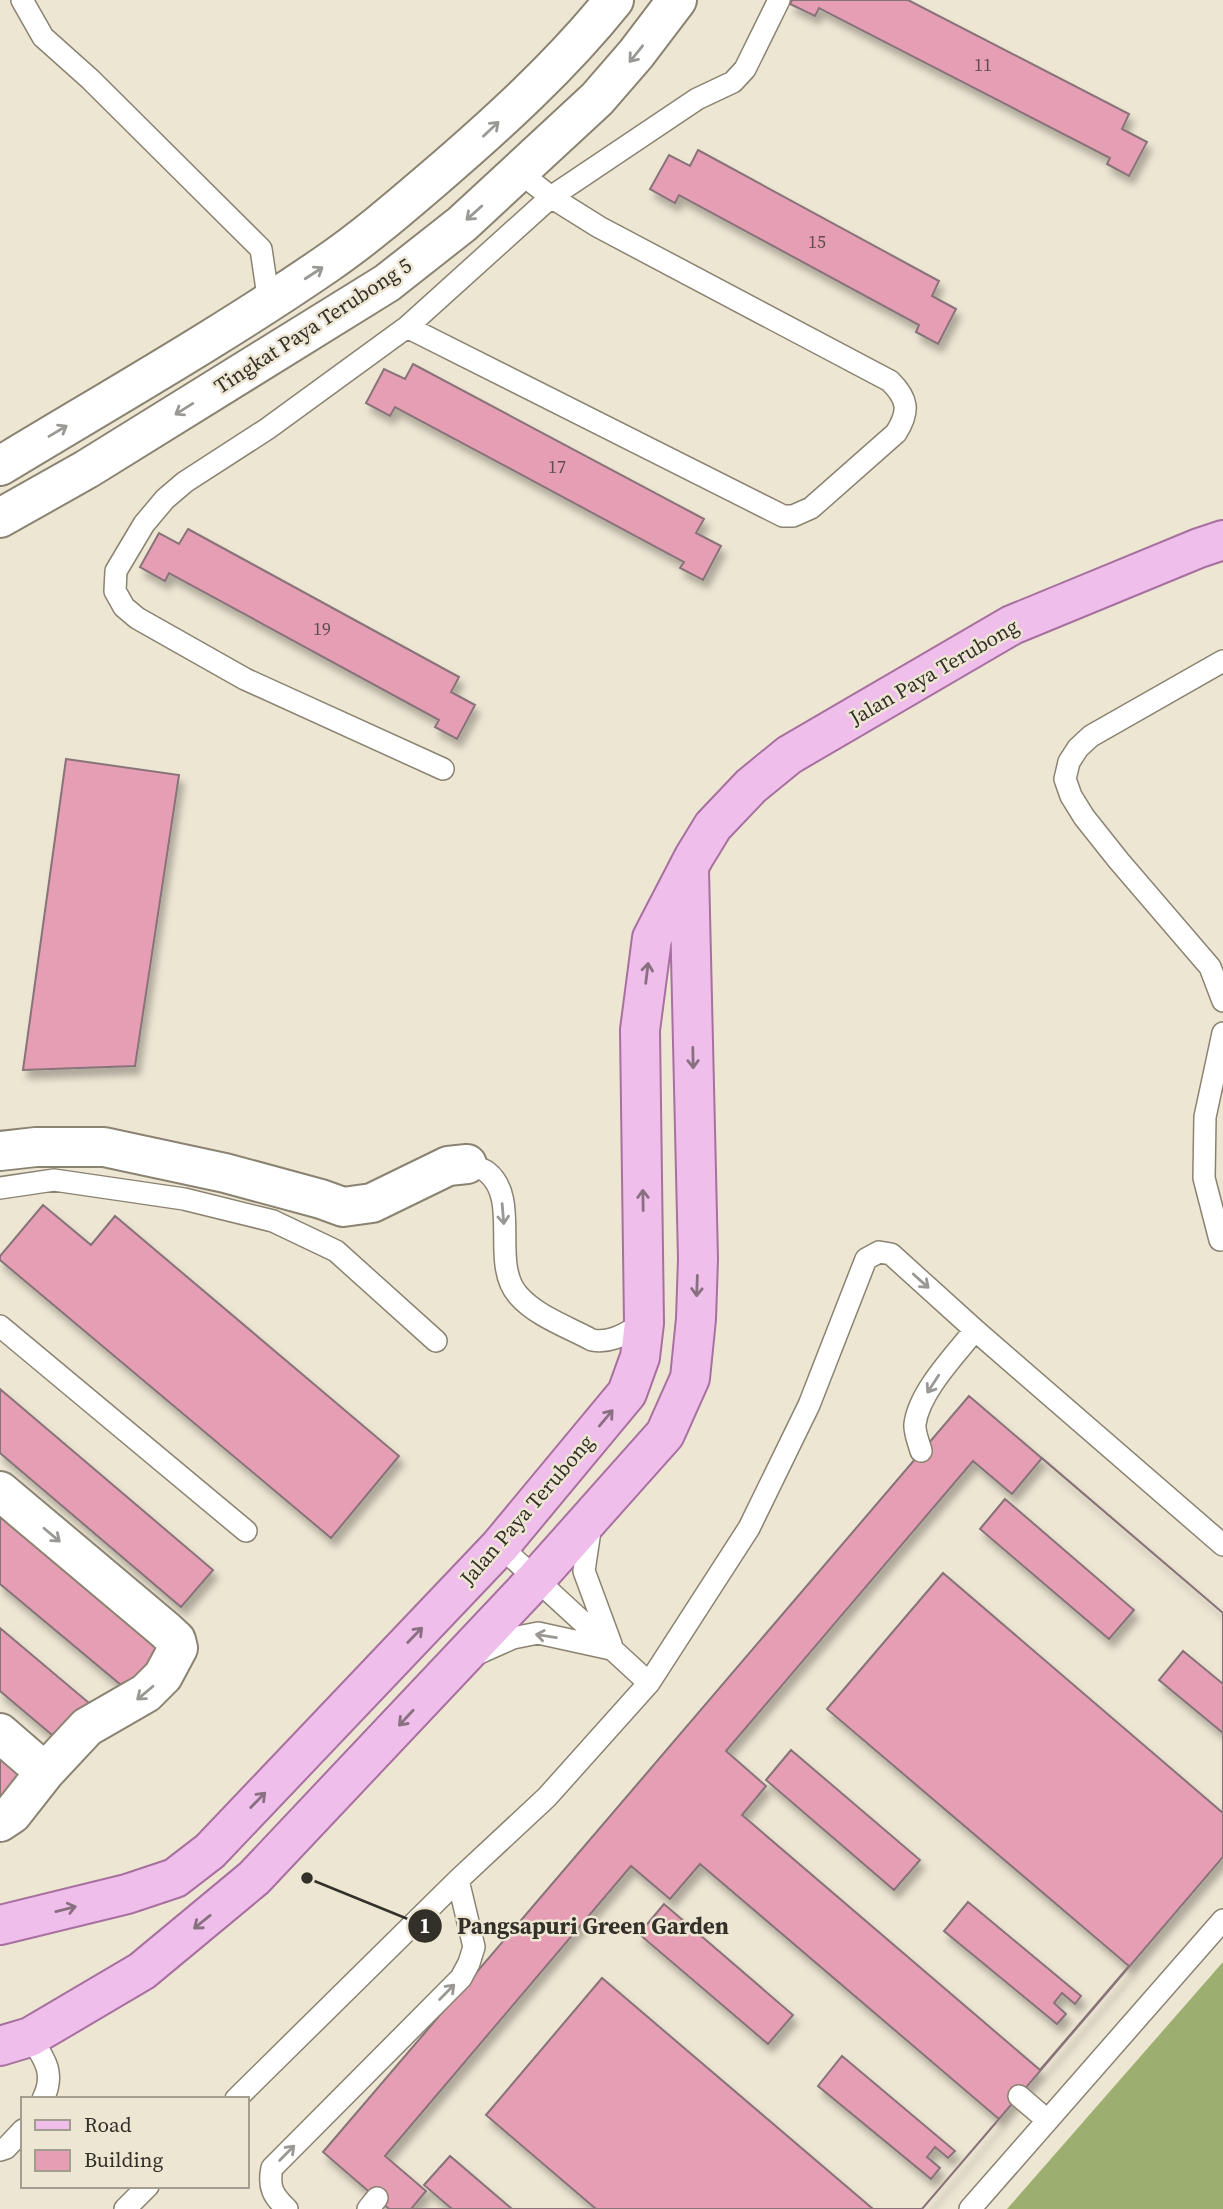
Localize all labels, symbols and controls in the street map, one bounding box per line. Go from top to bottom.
one-way arrow [628,45,644,63]
house number: 11 [974,52,992,77]
one-way arrow [482,121,500,137]
one-way arrow [466,205,483,222]
house number: 15 [808,229,826,254]
street label: Tingkat Paya Terubong 5 [208,251,417,400]
one-way arrow [304,265,324,279]
one-way arrow [175,402,195,416]
one-way arrow [48,424,68,438]
house number: 17 [548,454,566,479]
street label: Jalan Paya Terubong [843,611,1024,732]
house number: 19 [313,616,331,641]
one-way arrow [641,962,654,985]
one-way arrow [687,1046,700,1069]
one-way arrow [636,1189,649,1212]
one-way arrow [497,1203,510,1225]
one-way arrow [912,1273,930,1289]
one-way arrow [691,1274,704,1297]
one-way arrow [926,1374,940,1393]
one-way arrow [598,1409,614,1427]
street label: Jalan Paya Terubong [452,1428,600,1592]
one-way arrow [43,1527,61,1543]
one-way arrow [406,1627,423,1644]
one-way arrow [535,1629,558,1642]
one-way arrow [136,1685,154,1701]
one-way arrow [397,1709,414,1726]
one-way arrow [250,1792,267,1809]
one-way arrow [54,1902,77,1915]
callout: Pangsapuri Green Garden [408,1904,743,1948]
text: Pangsapuri Green Garden [457,1910,729,1942]
text: 1 [419,1911,431,1940]
one-way arrow [193,1914,211,1929]
one-way arrow [438,1983,455,2000]
legend [21,2097,248,2188]
text: Road [84,2110,132,2139]
text: Building [84,2145,163,2174]
one-way arrow [278,2145,295,2162]

